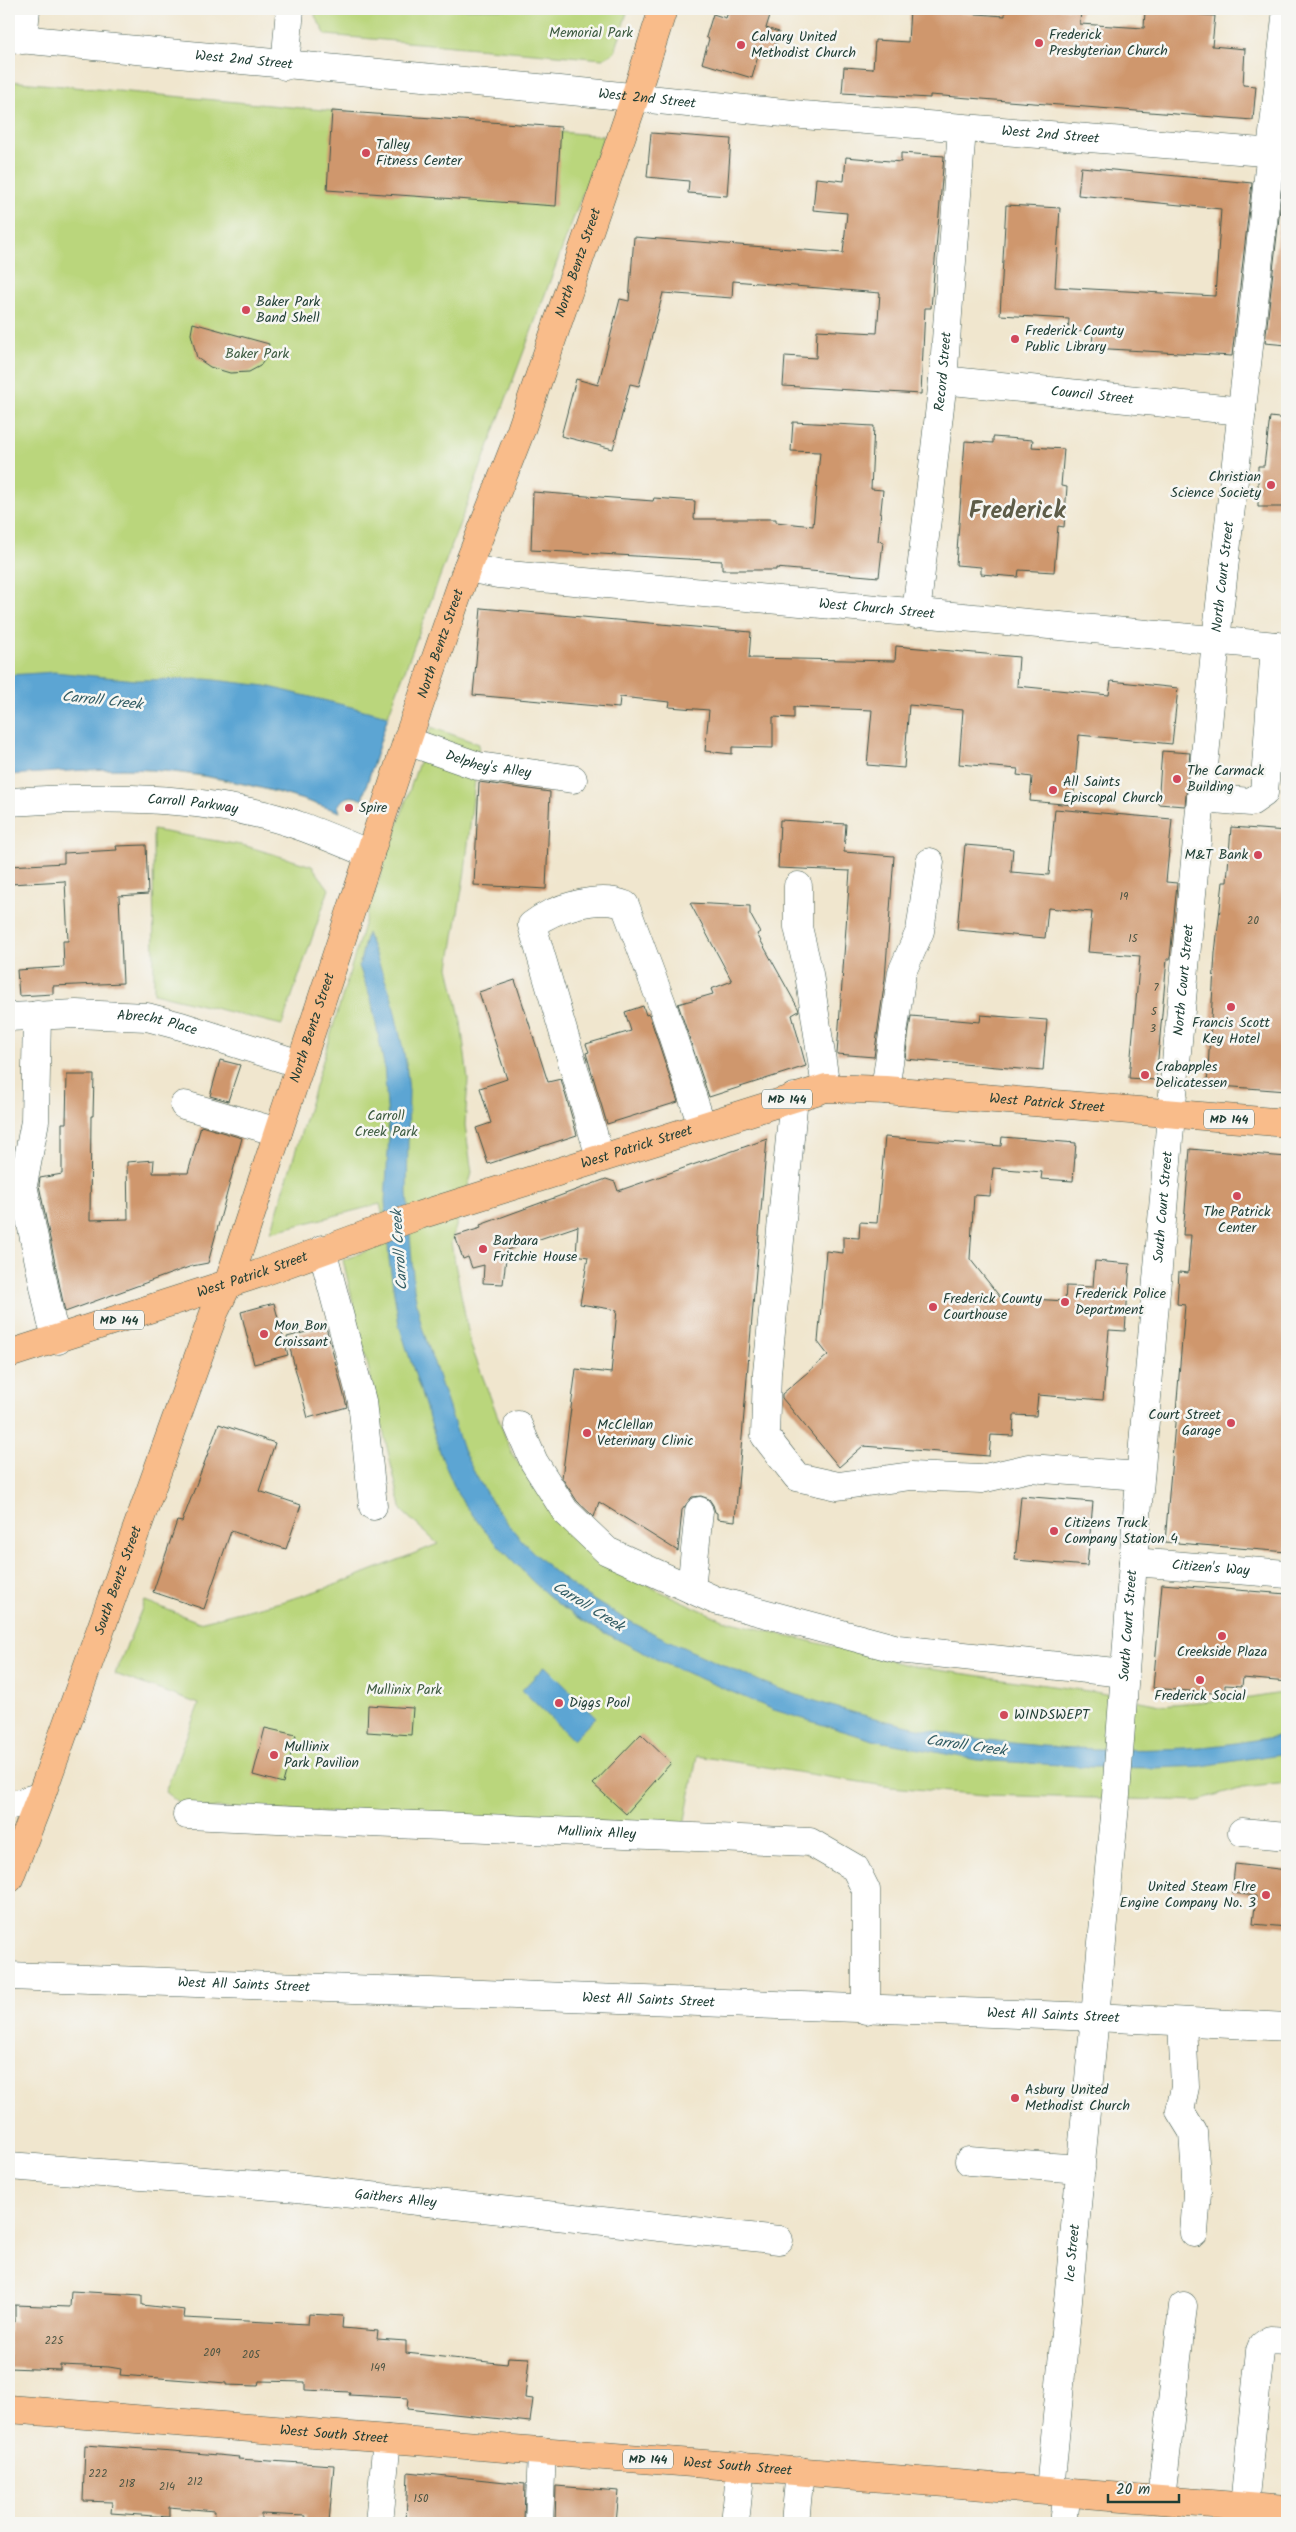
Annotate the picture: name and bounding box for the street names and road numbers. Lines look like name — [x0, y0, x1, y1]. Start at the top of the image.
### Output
street label: West 2nd Street — [194, 45, 294, 76]
street label: West 2nd Street — [597, 83, 698, 115]
street label: West 2nd Street — [1001, 120, 1101, 150]
street label: North Bentz Street — [549, 205, 607, 321]
street label: Record Street — [928, 330, 958, 413]
street label: Council Street — [1050, 380, 1135, 411]
street label: North Court Street — [1206, 520, 1240, 634]
street label: North Bentz Street — [412, 585, 470, 701]
street label: West Church Street — [818, 593, 936, 625]
street label: Delphey's Alley — [442, 744, 533, 784]
street label: Carroll Parkway — [147, 788, 240, 820]
street label: North Court Street — [1168, 923, 1200, 1037]
street label: North Bentz Street — [284, 969, 341, 1086]
street label: Abrecht Place — [117, 1005, 201, 1042]
street label: West Patrick Street — [988, 1088, 1106, 1119]
road number: MD 144 — [762, 1090, 812, 1108]
road number: MD 144 — [1204, 1110, 1254, 1128]
street label: West Patrick Street — [578, 1119, 696, 1175]
street label: South Court Street — [1147, 1150, 1179, 1264]
street label: West Patrick Street — [194, 1246, 312, 1304]
road number: MD 144 — [94, 1310, 144, 1330]
street label: South Bentz Street — [89, 1522, 148, 1638]
street label: Citizen's Way — [1171, 1554, 1251, 1582]
street label: South Court Street — [1113, 1568, 1143, 1682]
street label: Mullinix Alley — [557, 1820, 637, 1845]
street label: West All Saints Street — [177, 1971, 311, 1998]
street label: West All Saints Street — [582, 1987, 716, 2014]
street label: West All Saints Street — [987, 2002, 1121, 2029]
street label: Gaithers Alley — [354, 2183, 438, 2214]
street label: Ice Street — [1059, 2223, 1086, 2283]
street label: West South Street — [279, 2419, 390, 2450]
road number: MD 144 — [623, 2450, 673, 2468]
street label: West South Street — [683, 2451, 793, 2482]

